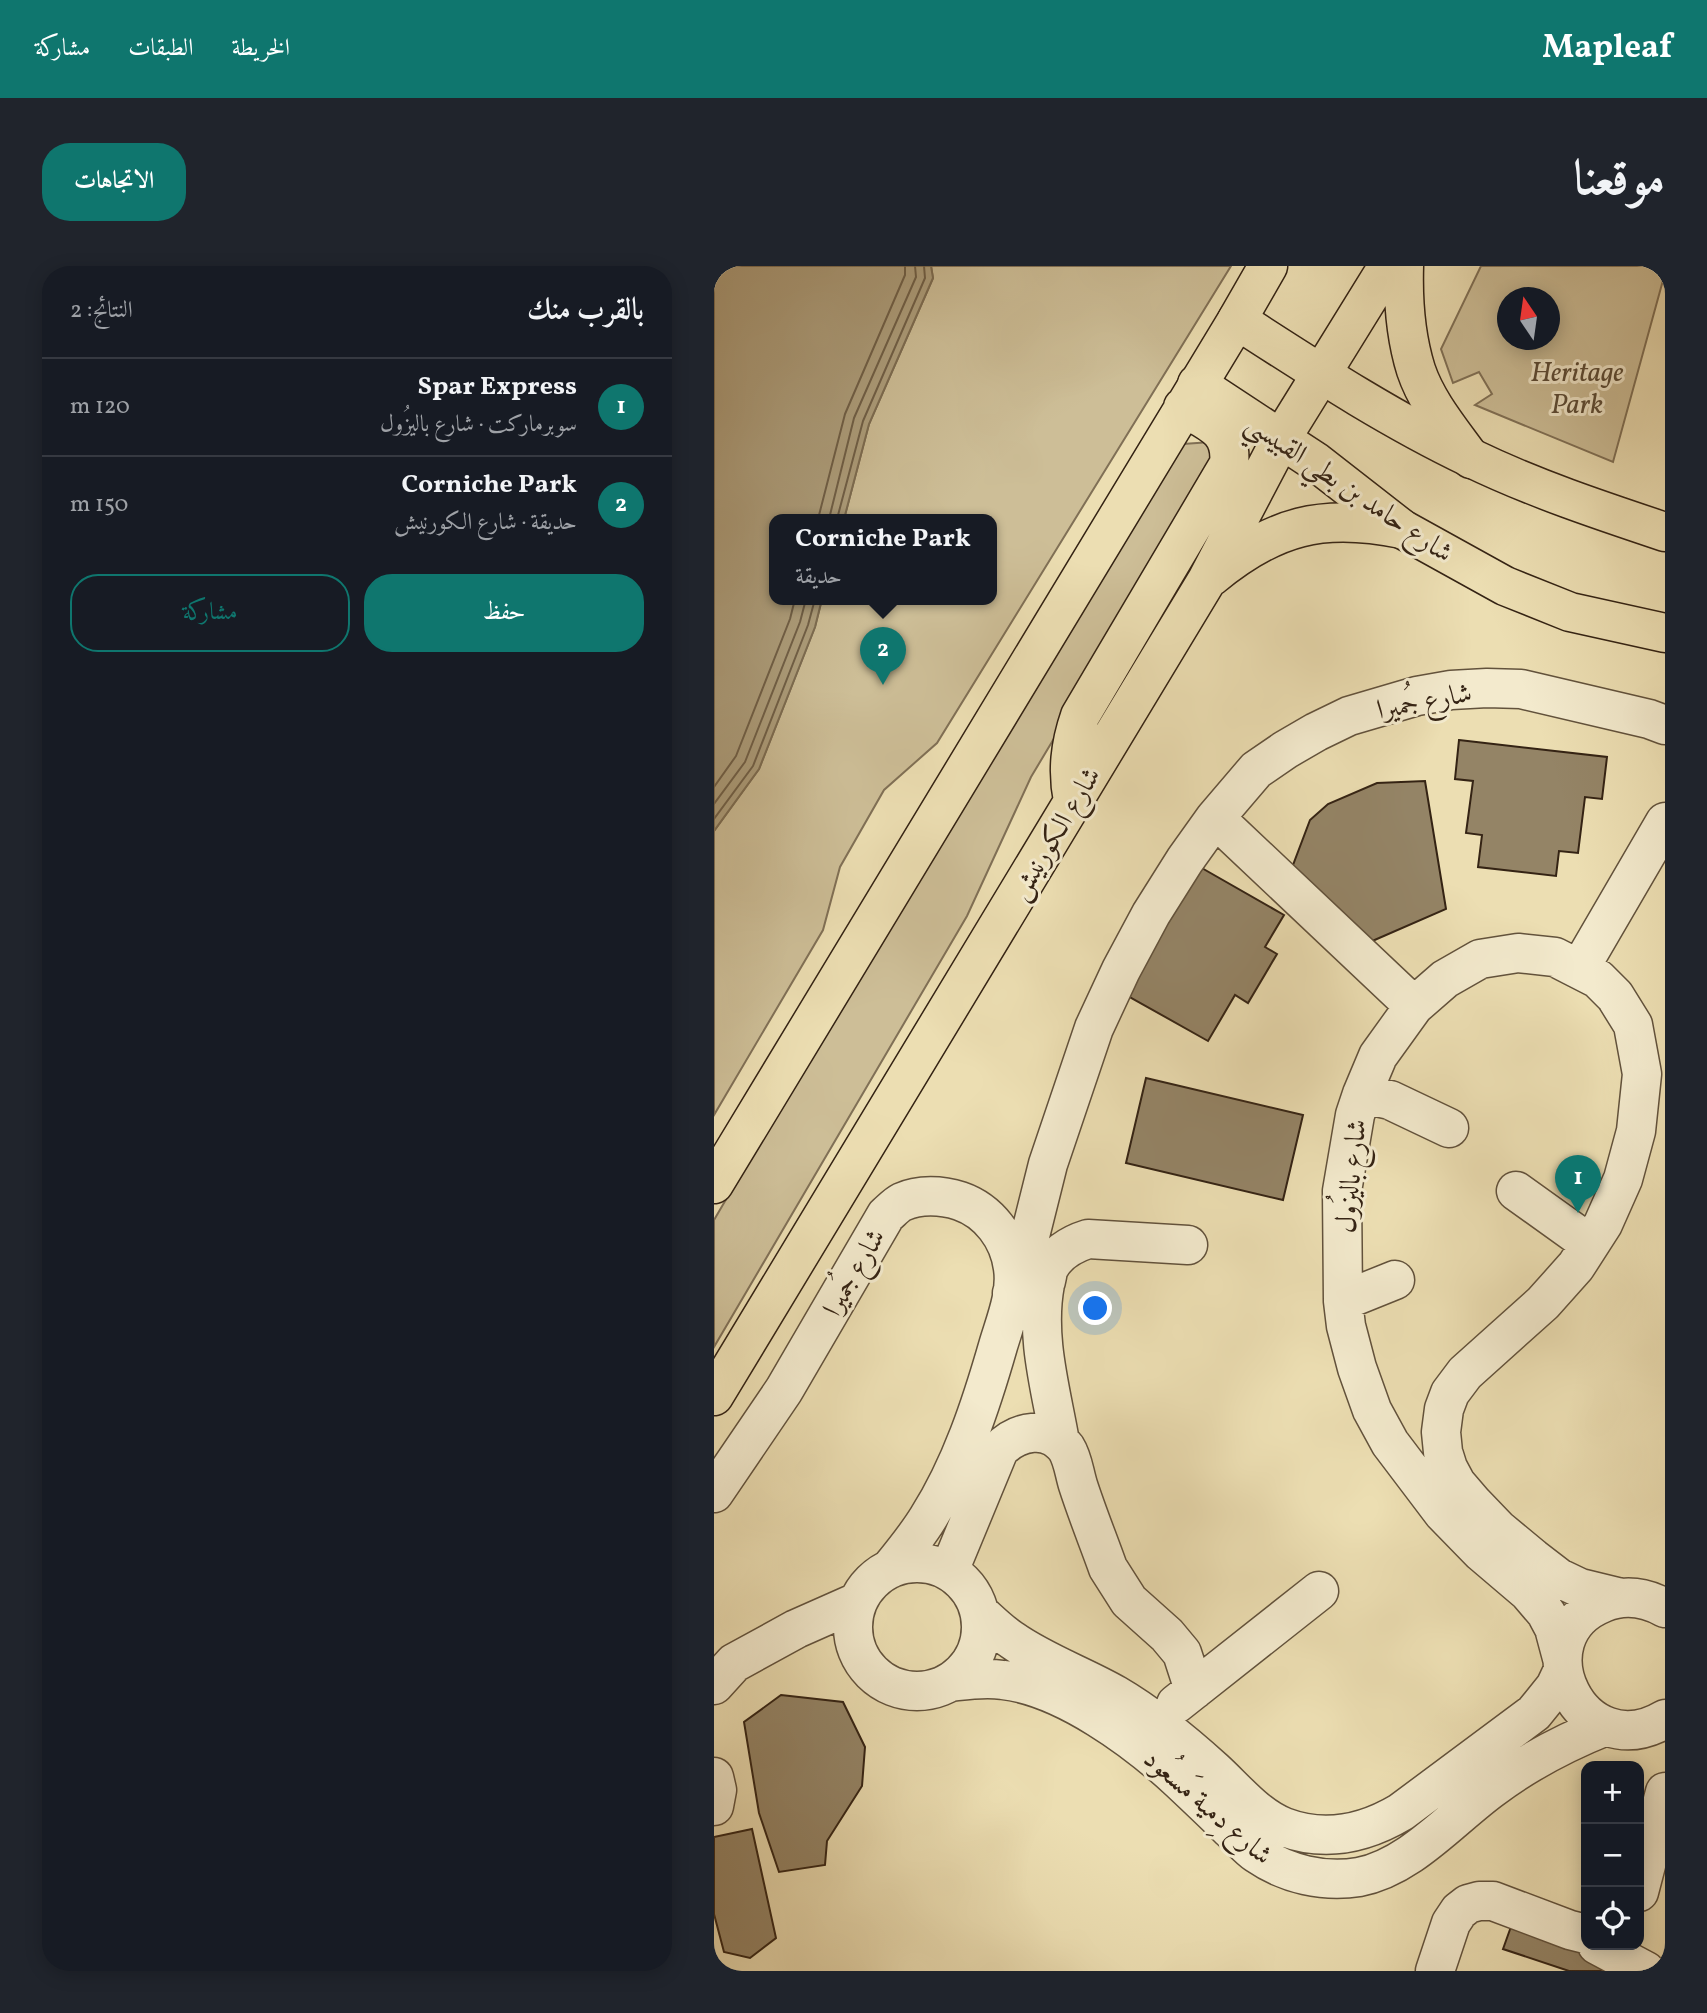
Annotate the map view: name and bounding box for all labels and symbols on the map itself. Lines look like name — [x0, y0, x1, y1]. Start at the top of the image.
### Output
north arrow — [1497, 287, 1560, 350]
park label: Heritage Park — [1530, 354, 1624, 425]
street label: شارع حامد بن بطي القبيسي — [1234, 405, 1460, 577]
pin: 2 — [860, 627, 906, 685]
street label: شارع جُميرا — [1372, 668, 1476, 733]
street label: شارع الكورنيش — [1001, 760, 1113, 909]
street label: شارع باليزُول — [1321, 1117, 1380, 1235]
pin: 1 — [1555, 1155, 1601, 1213]
street label: شارع جُميرا — [809, 1219, 898, 1326]
your location — [1078, 1291, 1112, 1325]
street label: شارع دِمية مَسعُود — [1133, 1736, 1284, 1877]

